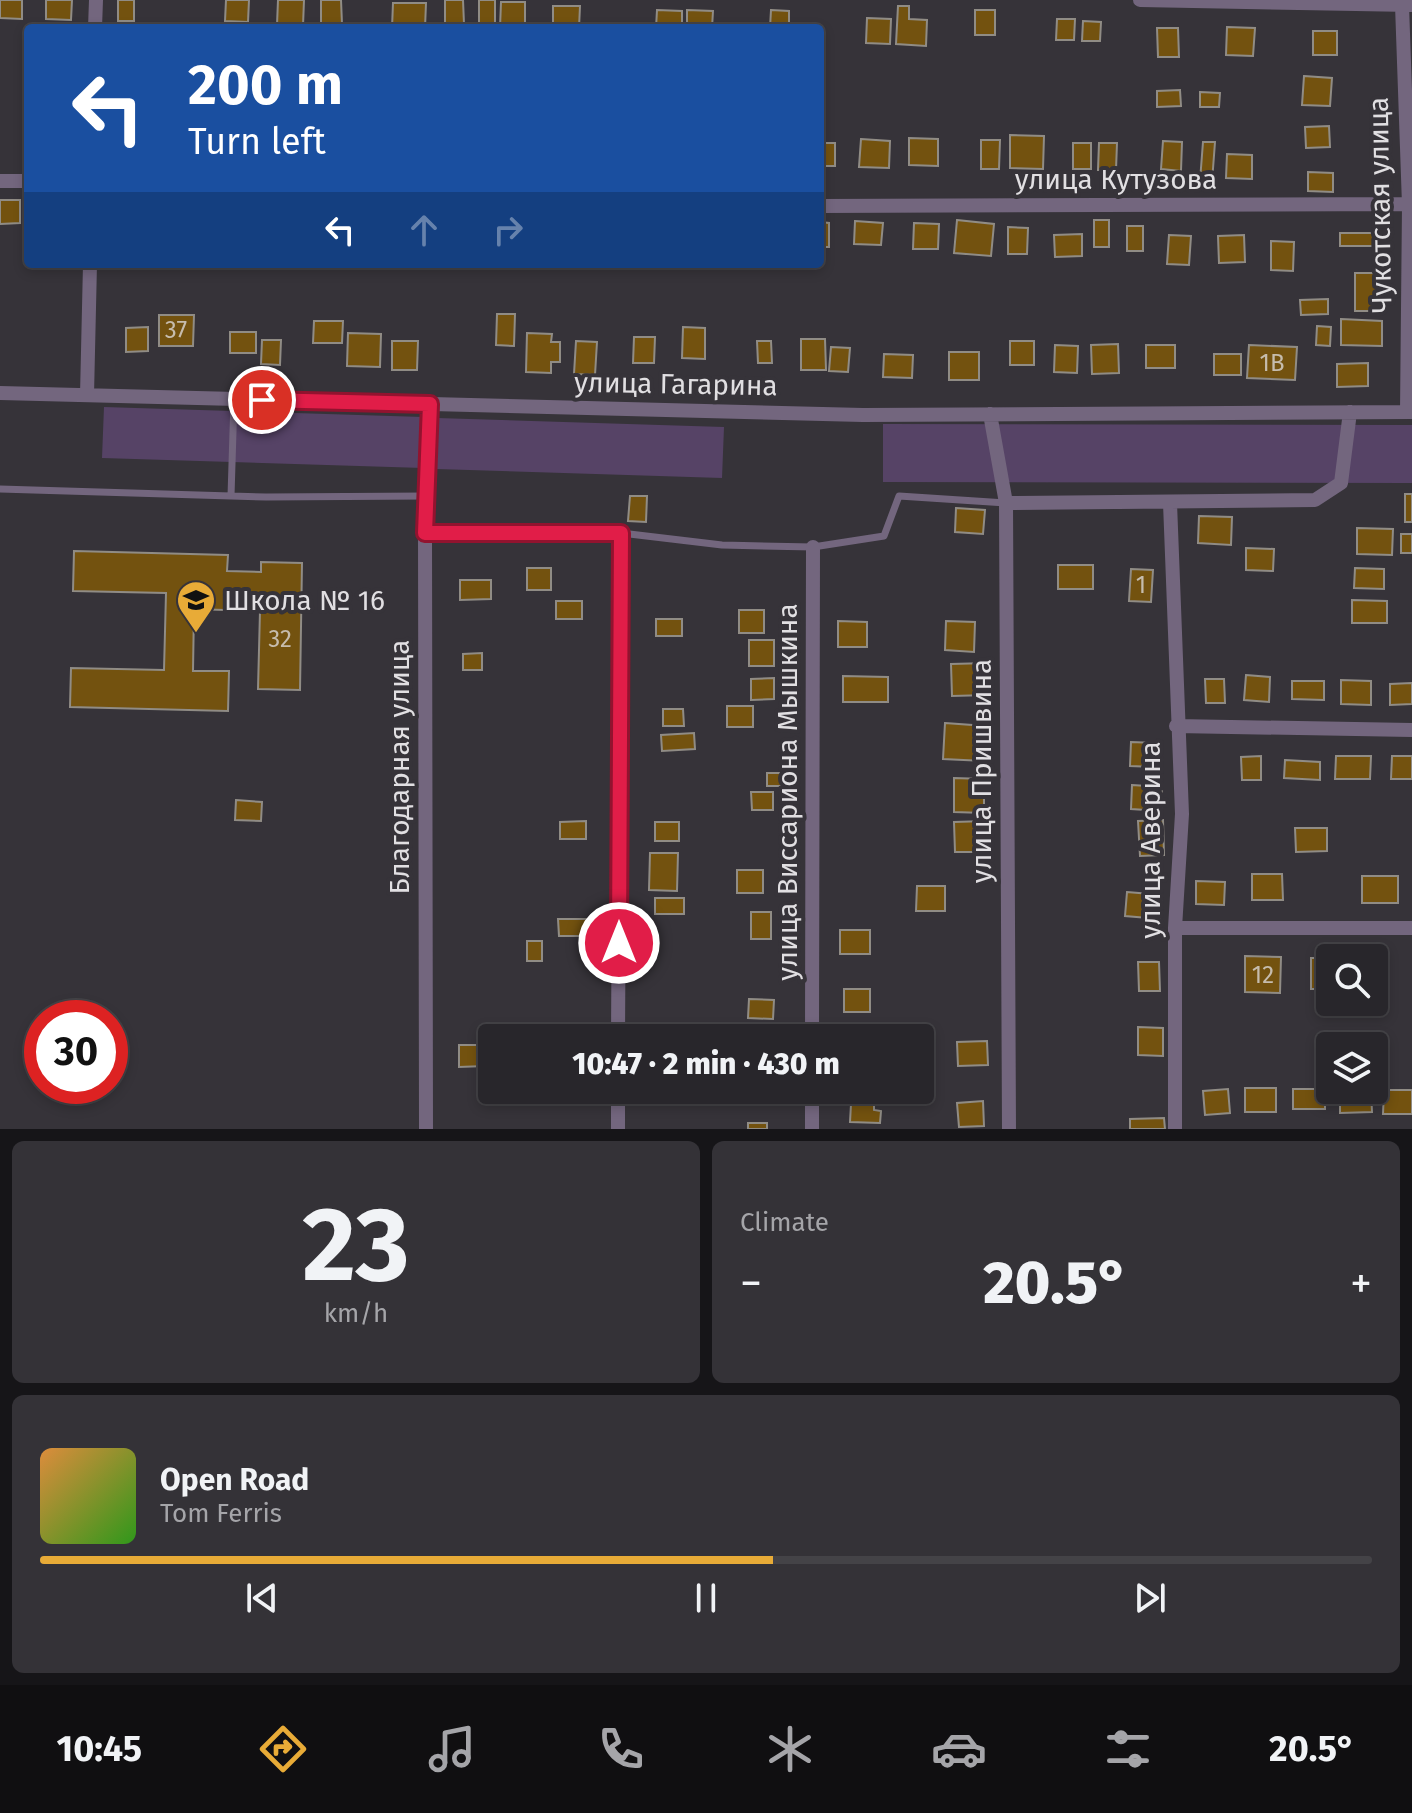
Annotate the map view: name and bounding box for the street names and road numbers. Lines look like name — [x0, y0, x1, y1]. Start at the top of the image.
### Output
street label: Чукотская улица — [1362, 97, 1398, 313]
street label: улица Кутузова — [1015, 163, 1217, 196]
street label: улица Гагарина — [574, 366, 778, 402]
street label: улица Виссариона Мышкина — [771, 603, 804, 981]
street label: Благодарная улица — [383, 640, 416, 894]
street label: улица Пришвина — [965, 659, 998, 883]
street label: улица Аверина — [1134, 741, 1167, 939]

